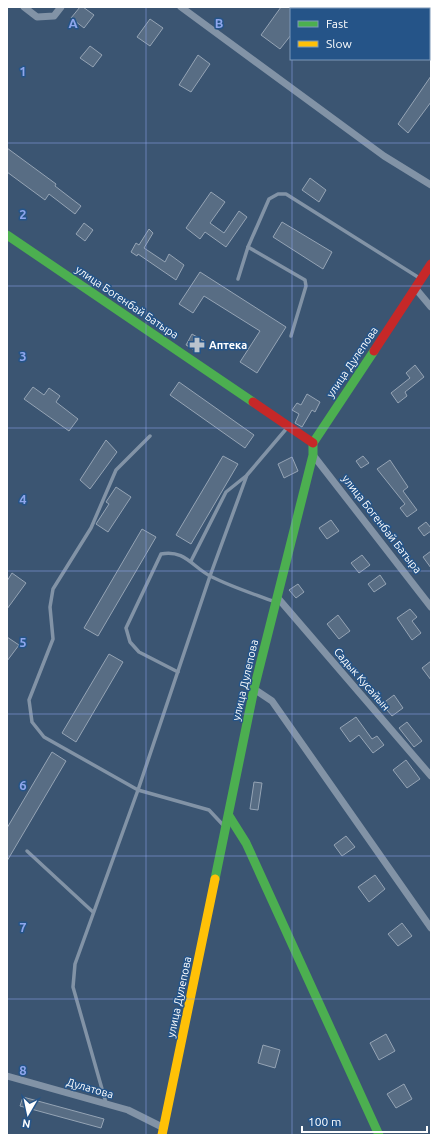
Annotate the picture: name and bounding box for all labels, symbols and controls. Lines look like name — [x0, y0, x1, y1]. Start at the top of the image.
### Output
legend — [290, 8, 430, 60]
text: A — [68, 16, 78, 30]
text: B — [215, 16, 224, 30]
text: Fast — [326, 17, 348, 30]
text: Slow — [326, 37, 352, 50]
text: 1 — [19, 64, 27, 78]
text: 2 — [19, 207, 27, 221]
street label: улица Богенбай Батыра — [73, 263, 181, 341]
street label: улица Дулепова — [324, 324, 380, 400]
pharmacy icon: Аптека — [188, 336, 206, 354]
place label: Аптека — [209, 339, 247, 351]
text: 3 — [19, 349, 27, 363]
street label: улица Богенбай Батыра — [340, 472, 424, 576]
text: 4 — [19, 492, 27, 506]
text: 5 — [19, 635, 27, 649]
street label: улица Дулепова — [230, 638, 260, 722]
street label: Садык Кусайын — [332, 645, 392, 713]
text: 6 — [19, 778, 27, 792]
text: 7 — [19, 920, 27, 934]
street label: улица Дулепова — [165, 955, 193, 1039]
text: 8 — [19, 1063, 27, 1077]
street label: Дулатова — [65, 1076, 115, 1100]
north arrow — [8, 1094, 48, 1134]
scale bar — [302, 1108, 427, 1134]
text: 100 m — [308, 1115, 341, 1128]
text: N — [21, 1117, 31, 1130]

